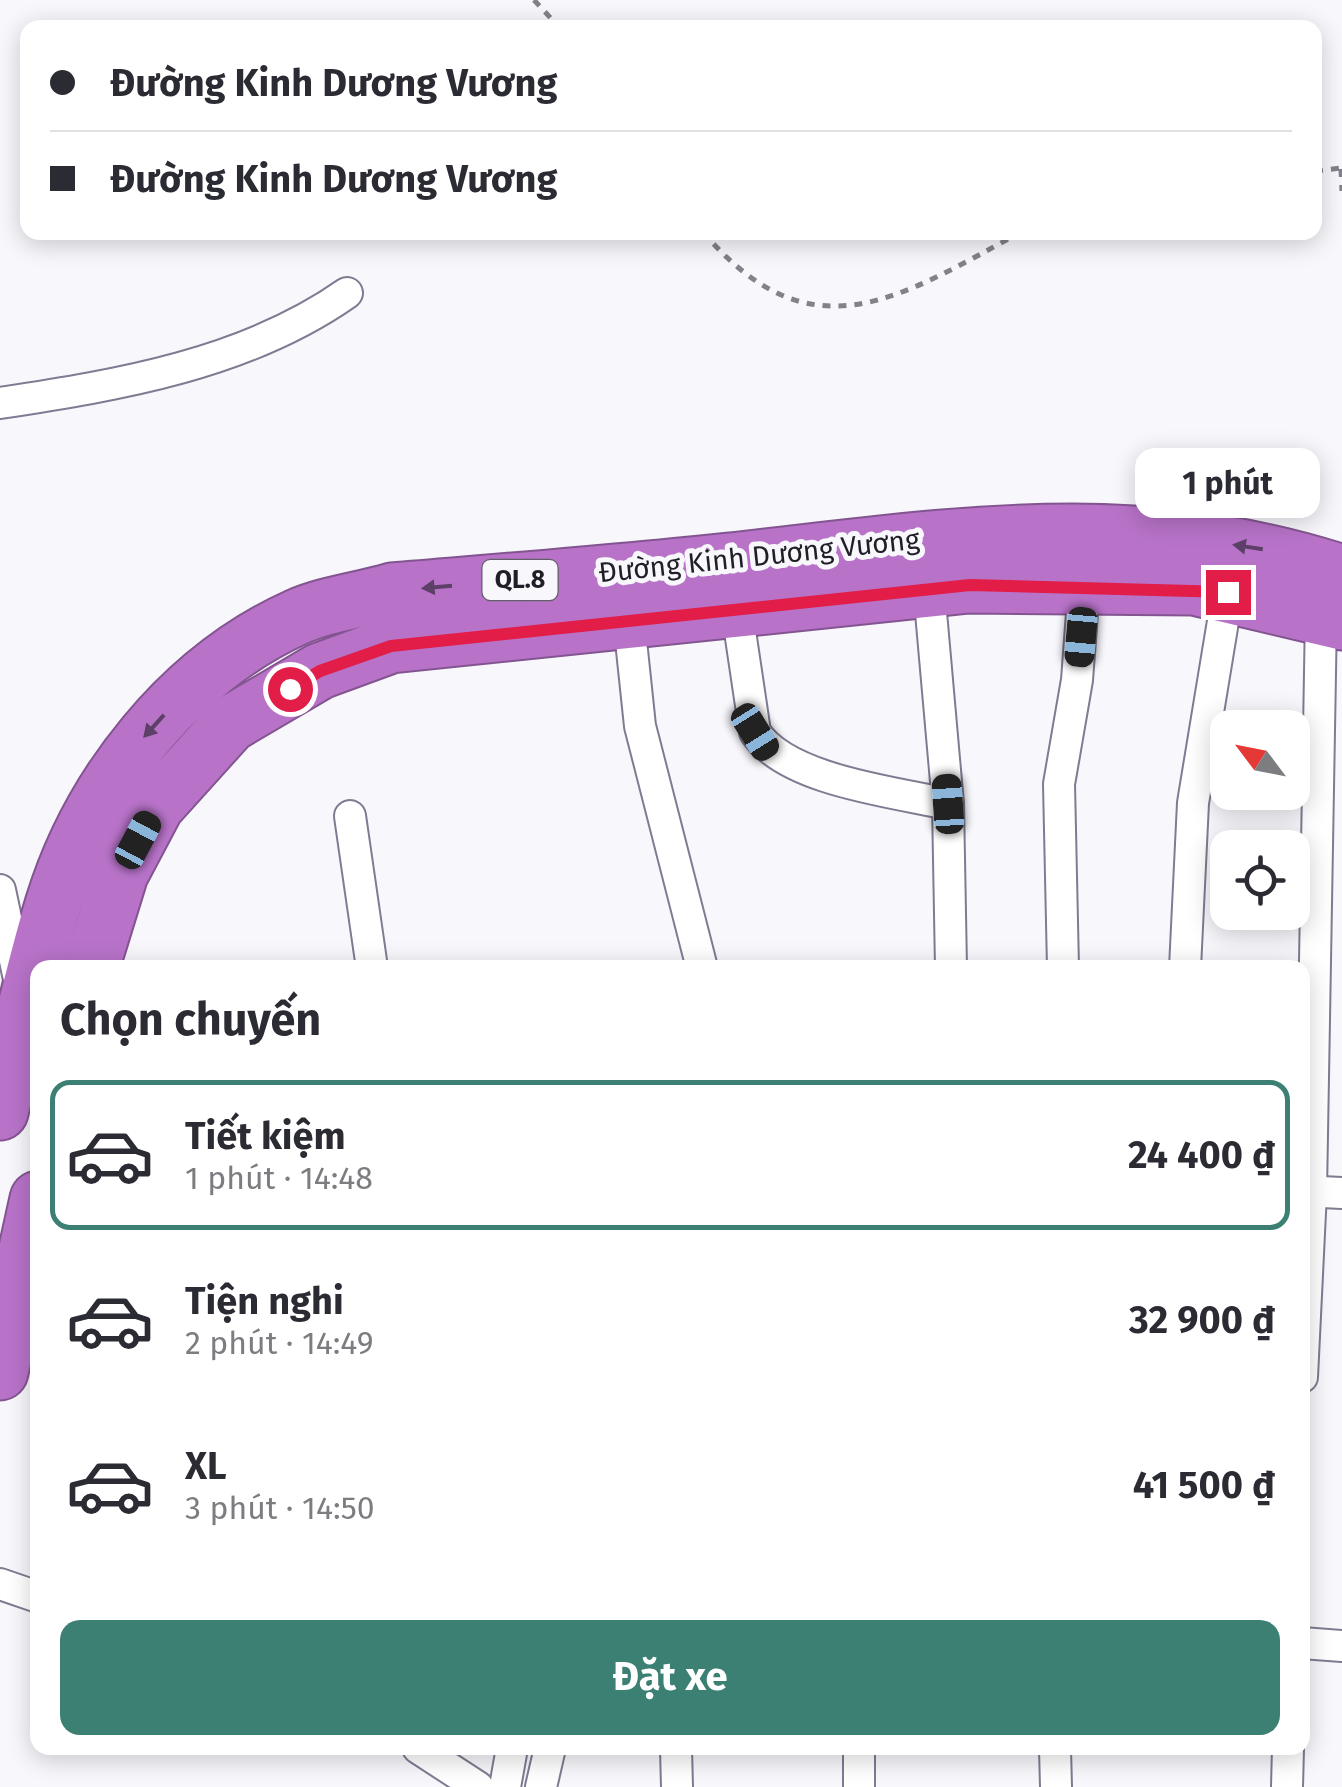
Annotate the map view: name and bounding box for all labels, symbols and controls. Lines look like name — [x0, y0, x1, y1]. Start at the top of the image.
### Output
text: Đường Kinh Dương Vương — [110, 60, 557, 106]
text: Đường Kinh Dương Vương — [110, 156, 557, 202]
callout: 1 phút — [1136, 447, 1320, 517]
text: 1 phút — [1182, 464, 1273, 502]
street label: Đường Kinh Dương Vương — [597, 523, 922, 589]
one-way arrow — [1232, 539, 1263, 554]
road number: QL.8 — [482, 560, 558, 600]
route end — [1206, 570, 1251, 615]
one-way arrow — [421, 580, 453, 596]
car — [1063, 606, 1099, 668]
route start — [268, 667, 313, 712]
car — [726, 699, 784, 765]
north arrow — [1210, 710, 1310, 810]
map controls — [1210, 710, 1310, 930]
one-way arrow — [143, 713, 165, 738]
car — [931, 773, 965, 835]
car — [111, 806, 165, 874]
button: locate — [1210, 830, 1310, 930]
text: Chọn chuyến — [60, 993, 321, 1047]
icon: car — [65, 1110, 155, 1200]
text: Tiết kiệm — [185, 1113, 346, 1159]
text: 24 400 ₫ — [1128, 1132, 1275, 1178]
text: 1 phút · 14:48 — [185, 1159, 373, 1197]
icon: car — [65, 1275, 155, 1365]
text: Tiện nghi — [185, 1278, 344, 1324]
text: 32 900 ₫ — [1129, 1297, 1275, 1343]
text: 2 phút · 14:49 — [185, 1324, 373, 1362]
icon: car — [65, 1440, 155, 1530]
text: XL — [185, 1443, 227, 1489]
text: 41 500 ₫ — [1133, 1462, 1275, 1508]
text: 3 phút · 14:50 — [185, 1489, 375, 1527]
button: Đặt xe — [60, 1620, 1280, 1735]

